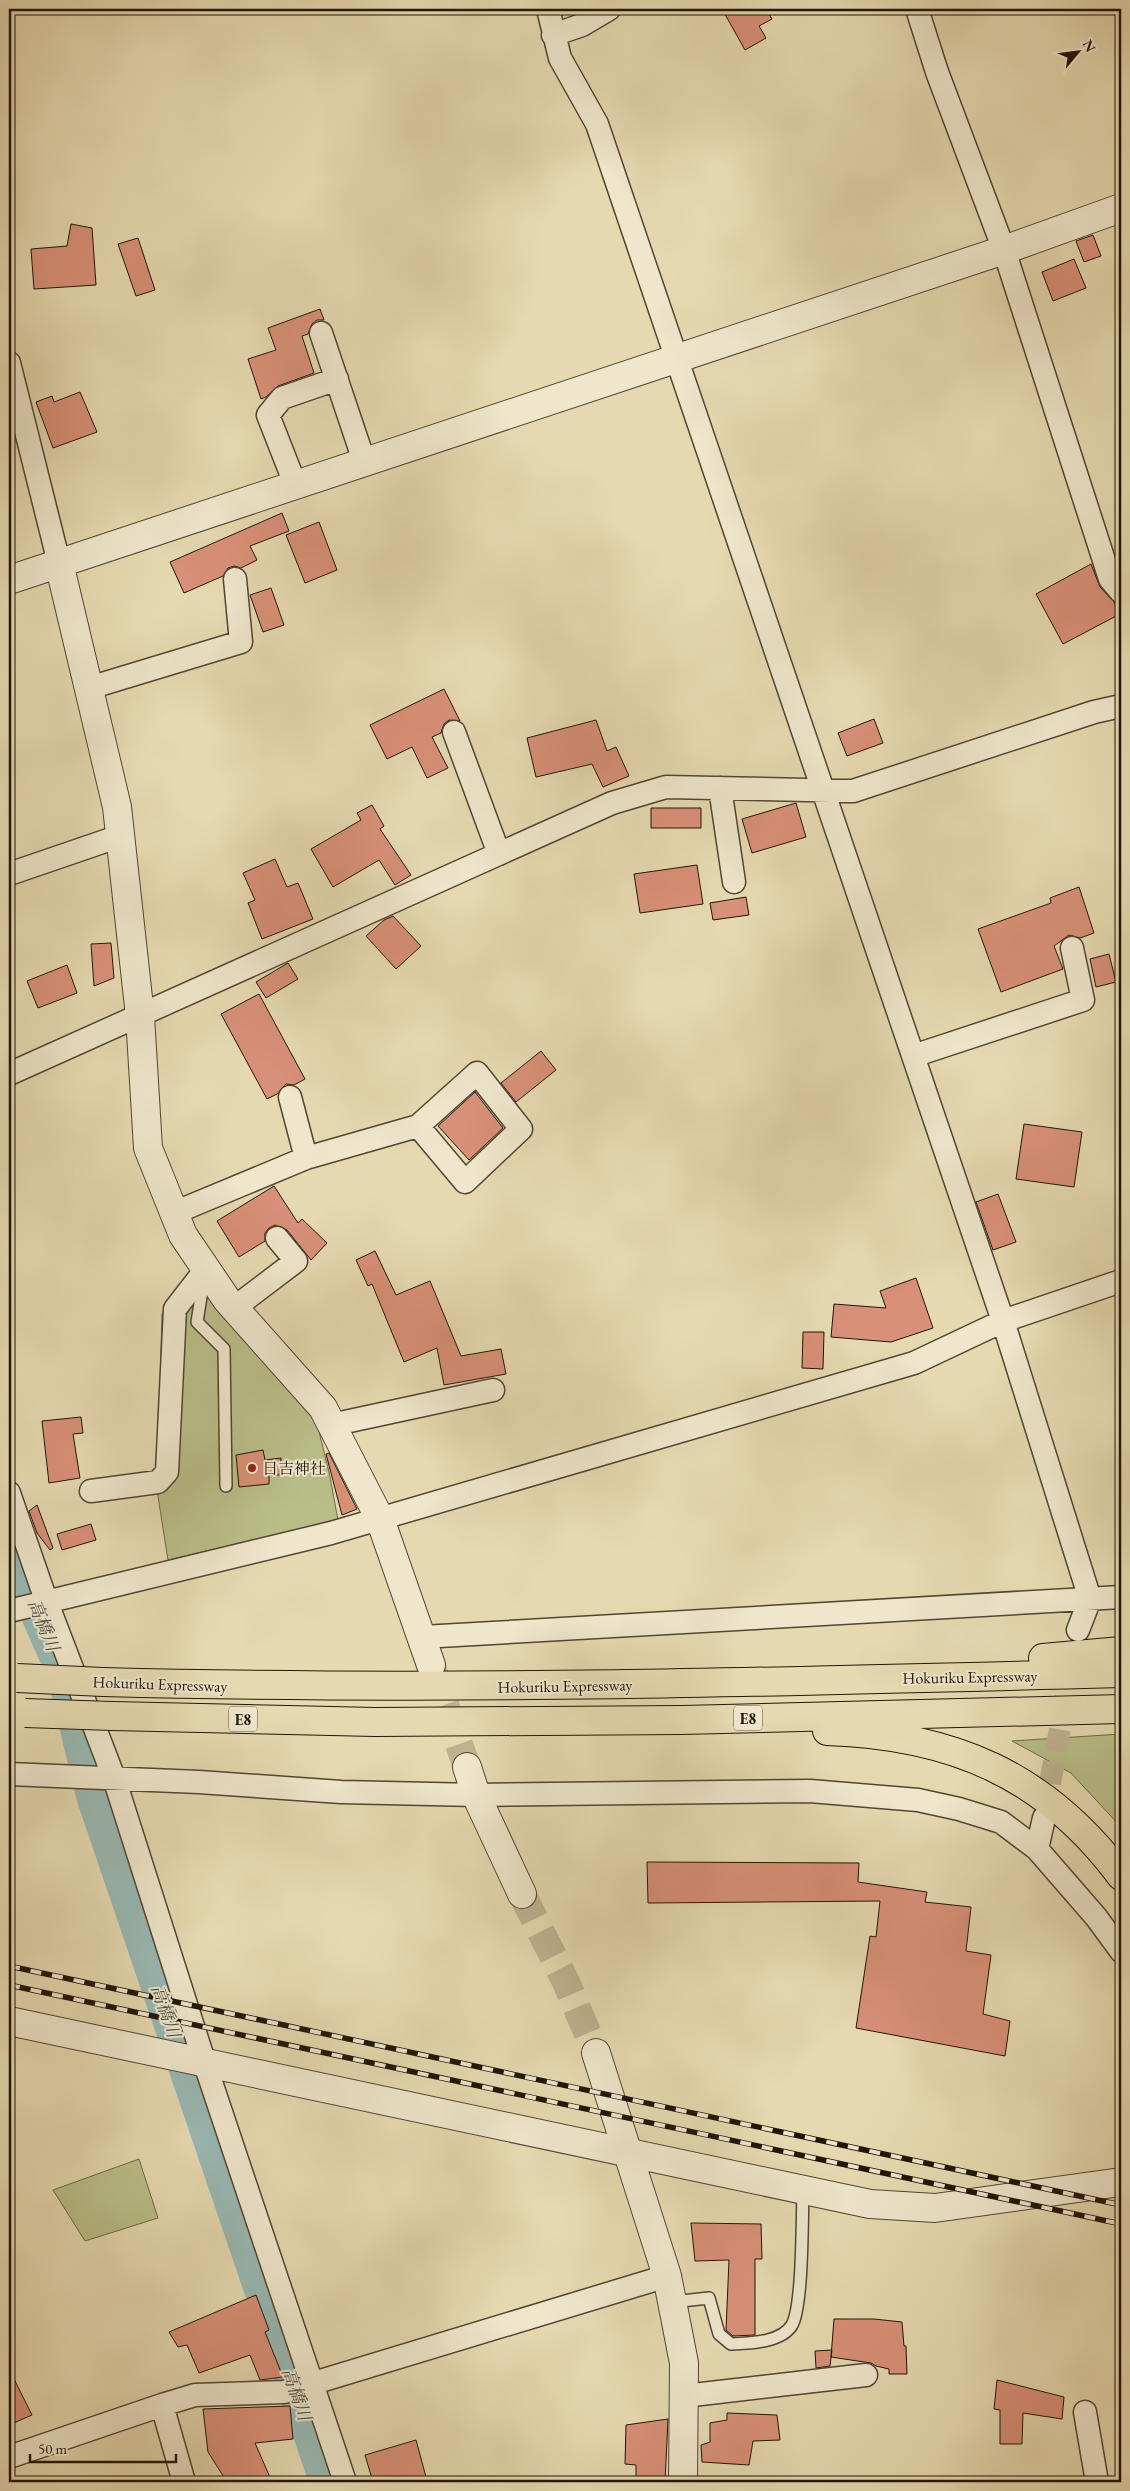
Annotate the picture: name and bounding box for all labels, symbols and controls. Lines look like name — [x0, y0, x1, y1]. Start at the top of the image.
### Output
north arrow — [1052, 28, 1102, 78]
text: N — [1079, 36, 1100, 56]
place label: 日吉神社 — [262, 1458, 326, 1479]
marker: 日吉神社 — [246, 1462, 258, 1474]
water label: 高橋川 — [23, 1596, 66, 1656]
street label: Hokuriku Expressway — [902, 1665, 1039, 1689]
street label: Hokuriku Expressway — [92, 1671, 229, 1697]
street label: Hokuriku Expressway — [497, 1674, 634, 1698]
road number: E8 — [229, 1706, 257, 1732]
road number: E8 — [734, 1706, 762, 1730]
water label: 高橋川 — [146, 1982, 186, 2042]
water label: 高橋川 — [277, 2365, 317, 2425]
scale bar — [30, 2431, 176, 2463]
text: 50 m — [38, 2439, 67, 2458]

